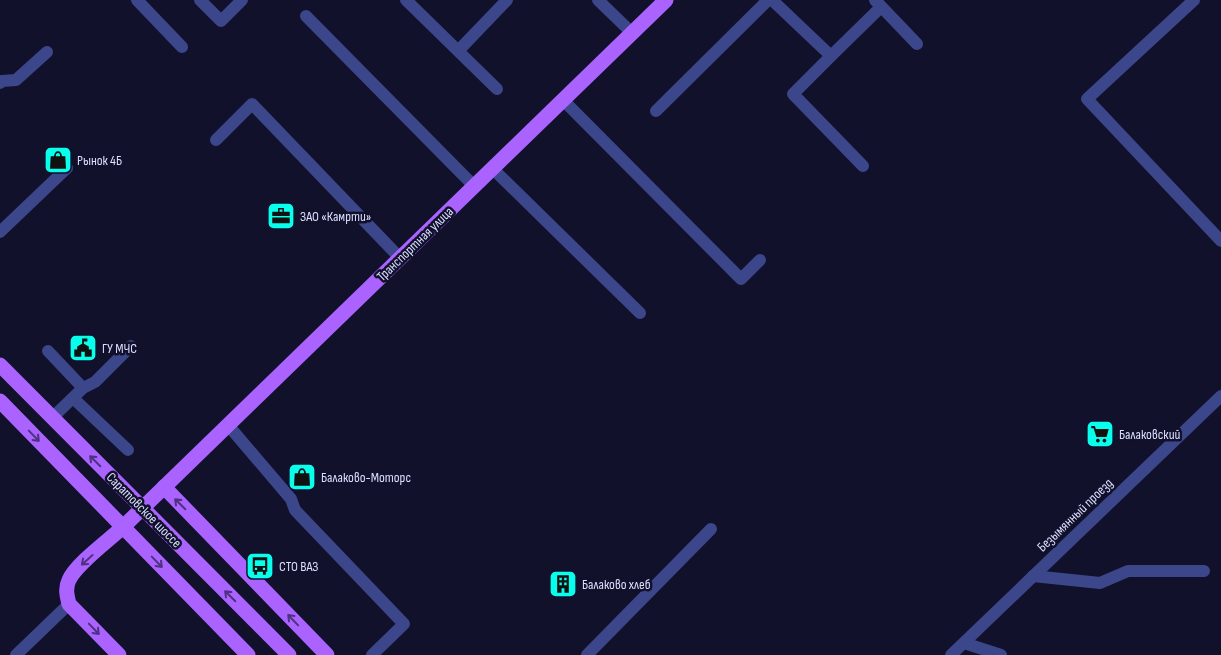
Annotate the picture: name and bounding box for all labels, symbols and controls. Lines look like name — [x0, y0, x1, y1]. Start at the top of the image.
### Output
shop icon: Рынок 4Б — [43, 145, 73, 175]
place label: Рынок 4Б — [77, 152, 122, 169]
office icon: ЗАО «Камрти» — [266, 201, 296, 231]
street label: Транспортная улица — [373, 203, 457, 285]
place label: ЗАО «Камрти» — [300, 208, 371, 225]
public building icon: ГУ МЧС — [68, 333, 98, 363]
place label: ГУ МЧС — [102, 340, 137, 357]
supermarket icon: Балаковский — [1085, 419, 1115, 449]
place label: Балаковский — [1119, 426, 1180, 443]
one-way arrow — [28, 430, 40, 442]
one-way arrow — [89, 455, 102, 467]
shop icon: Балаково-Моторс — [287, 462, 317, 492]
street label: Саратовское шоссе — [103, 469, 185, 551]
place label: Балаково-Моторс — [321, 469, 411, 486]
street label: Безымянный проезд — [1033, 475, 1117, 555]
one-way arrow — [174, 497, 186, 510]
bus stop icon: СТО ВАЗ — [245, 551, 275, 581]
one-way arrow — [80, 554, 93, 566]
one-way arrow — [151, 556, 163, 568]
place label: СТО ВАЗ — [279, 558, 319, 575]
building icon: Балаково хлеб — [548, 569, 578, 599]
place label: Балаково хлеб — [582, 576, 651, 593]
one-way arrow — [224, 590, 236, 602]
one-way arrow — [287, 614, 300, 626]
one-way arrow — [88, 623, 100, 636]

